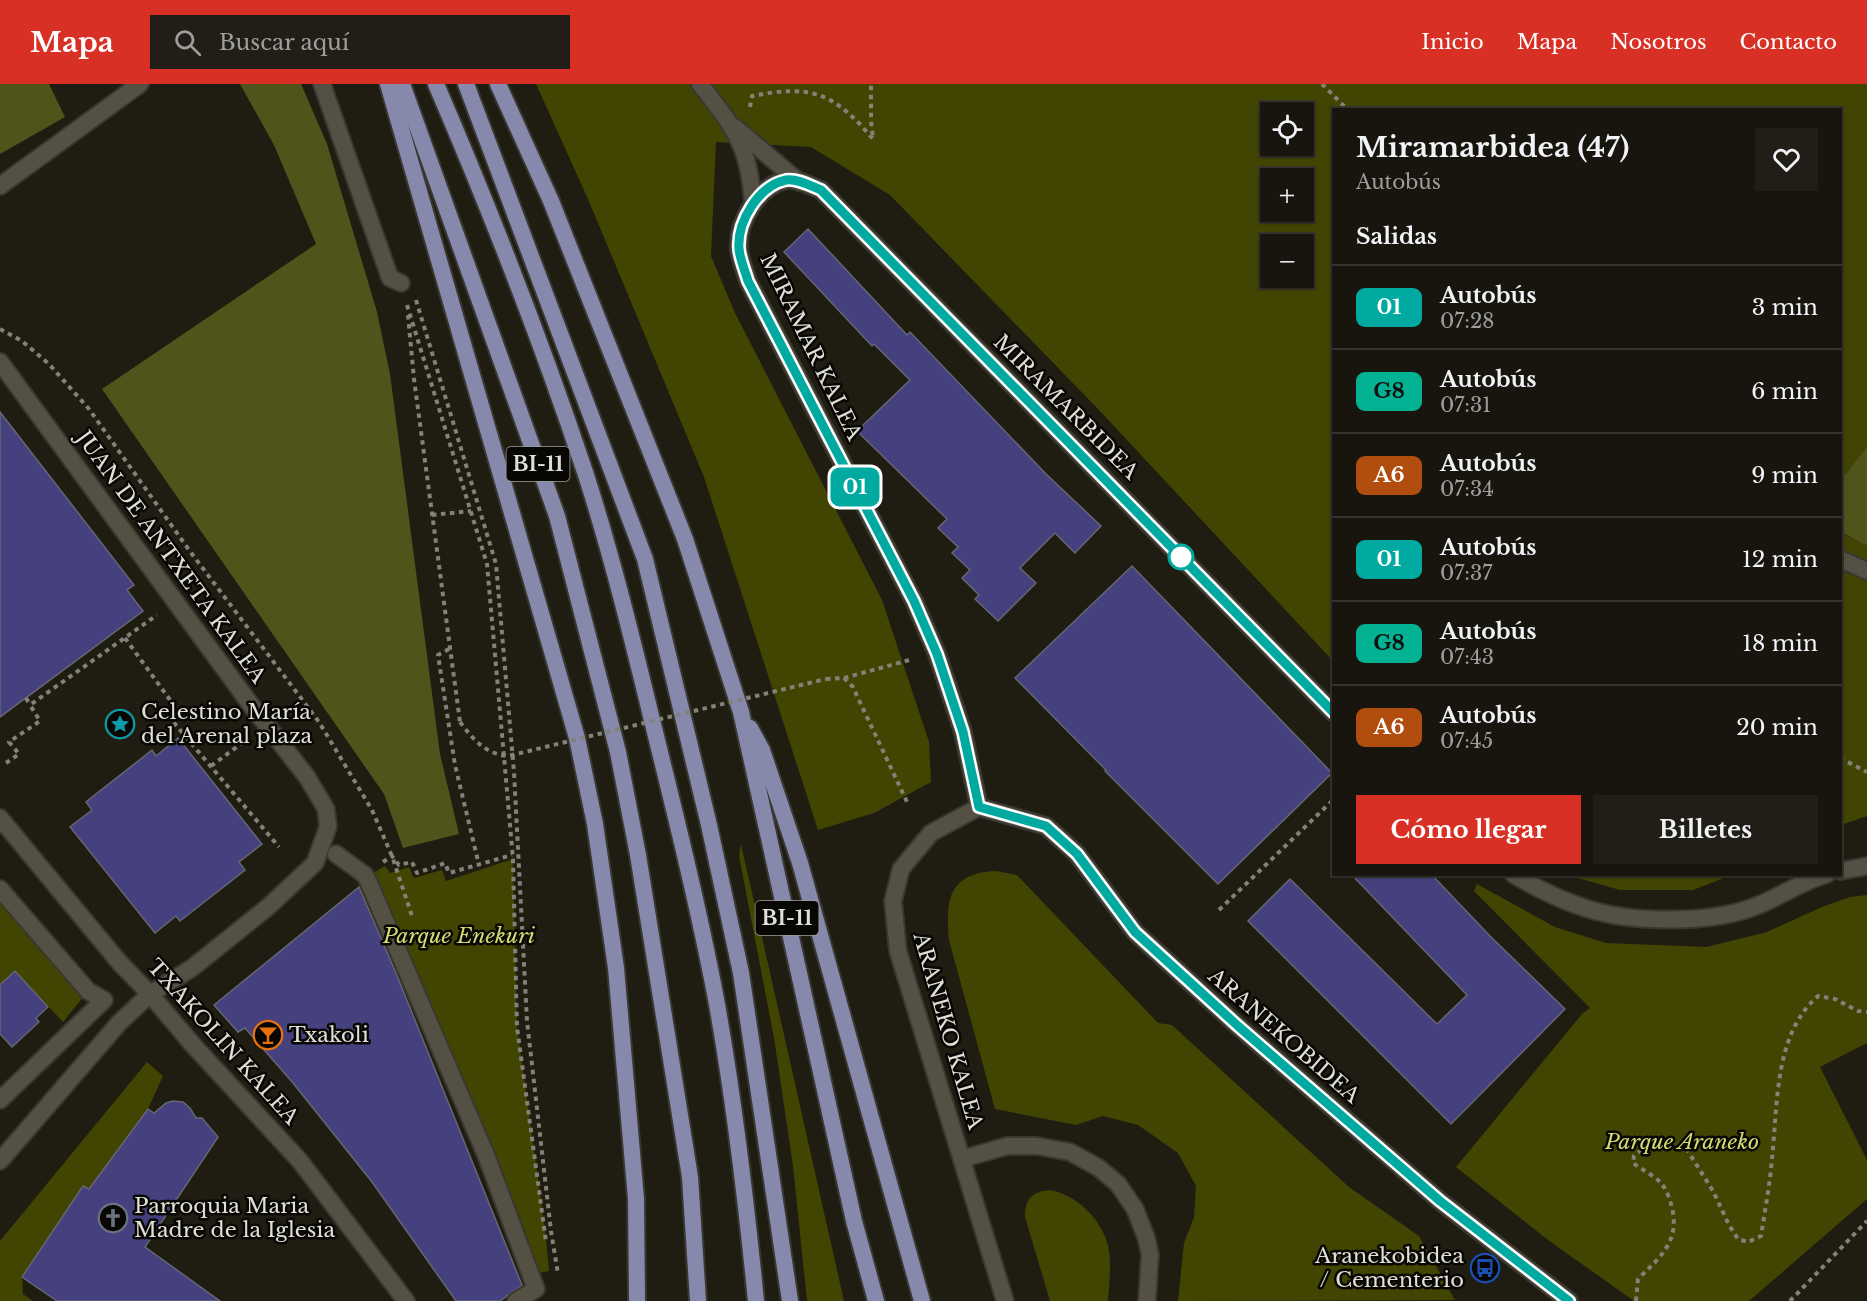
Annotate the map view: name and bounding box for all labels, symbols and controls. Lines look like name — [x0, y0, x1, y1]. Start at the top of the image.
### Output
search box — [150, 15, 570, 69]
text: Mapa — [30, 25, 114, 60]
icon: search — [171, 26, 204, 59]
text: Buscar aquí — [219, 29, 349, 56]
text: Inicio — [1421, 29, 1484, 55]
text: Mapa — [1517, 29, 1577, 55]
text: Nosotros — [1610, 29, 1706, 55]
text: Contacto — [1739, 29, 1837, 55]
map controls — [1260, 102, 1314, 288]
button: locate — [1260, 102, 1314, 156]
button: heart — [1755, 128, 1818, 191]
text: Miramarbidea (47) — [1356, 130, 1629, 165]
button: + — [1260, 168, 1314, 222]
text: Autobús — [1356, 170, 1441, 194]
text: Salidas — [1356, 223, 1437, 250]
button: − — [1260, 234, 1314, 288]
street label: MIRAMAR KALEA — [754, 249, 868, 445]
text: Autobús — [1440, 282, 1536, 309]
text: 01 — [1376, 294, 1402, 320]
text: 3 min — [1752, 294, 1818, 321]
text: 07:28 — [1440, 309, 1494, 333]
street label: MIRAMARBIDEA — [988, 329, 1144, 485]
text: Autobús — [1440, 366, 1536, 393]
text: G8 — [1373, 378, 1405, 404]
text: 6 min — [1751, 378, 1818, 405]
text: 07:31 — [1440, 393, 1491, 417]
street label: JUAN DE ANTXETA KALEA — [69, 423, 272, 689]
road number: BI-11 — [506, 447, 570, 481]
text: Autobús — [1440, 450, 1536, 477]
text: A6 — [1373, 462, 1405, 488]
text: 9 min — [1751, 462, 1818, 489]
line badge: 01 — [828, 468, 882, 506]
text: 01 — [842, 474, 868, 500]
text: 07:34 — [1440, 477, 1494, 501]
text: Autobús — [1440, 534, 1536, 561]
unlabelled marker — [1168, 544, 1194, 570]
text: 01 — [1376, 546, 1402, 572]
text: 12 min — [1742, 546, 1818, 573]
text: 07:37 — [1440, 561, 1492, 585]
text: Autobús — [1440, 618, 1536, 645]
text: G8 — [1373, 630, 1405, 656]
text: 18 min — [1742, 630, 1818, 657]
text: 07:43 — [1440, 645, 1494, 669]
place label: Celestino María del Arenal plaza — [141, 699, 313, 749]
text: Autobús — [1440, 702, 1536, 729]
place icon: Celestino María del Arenal plaza — [104, 708, 136, 740]
text: A6 — [1373, 714, 1405, 740]
text: 20 min — [1736, 714, 1818, 741]
text: 07:45 — [1440, 729, 1493, 753]
button: Cómo llegar — [1356, 795, 1581, 864]
button: Billetes — [1593, 795, 1818, 864]
road number: BI-11 — [756, 901, 818, 935]
park label: Parque Enekuri — [382, 923, 536, 949]
street label: ARANEKO KALEA — [907, 928, 989, 1133]
street label: TXAKOLIN KALEA — [142, 954, 305, 1131]
street label: ARANEKOBIDEA — [1202, 962, 1366, 1110]
bar icon: Txakoli — [252, 1019, 284, 1051]
place label: Txakoli — [289, 1022, 369, 1048]
park label: Parque Araneko — [1604, 1129, 1759, 1155]
place label: Parroquia Maria Madre de la Iglesia — [134, 1193, 335, 1243]
church icon: Parroquia Maria Madre de la Iglesia — [97, 1202, 129, 1234]
place label: Aranekobidea / Cementerio — [1314, 1243, 1464, 1293]
bus stop icon: Aranekobidea / Cementerio — [1469, 1252, 1501, 1284]

